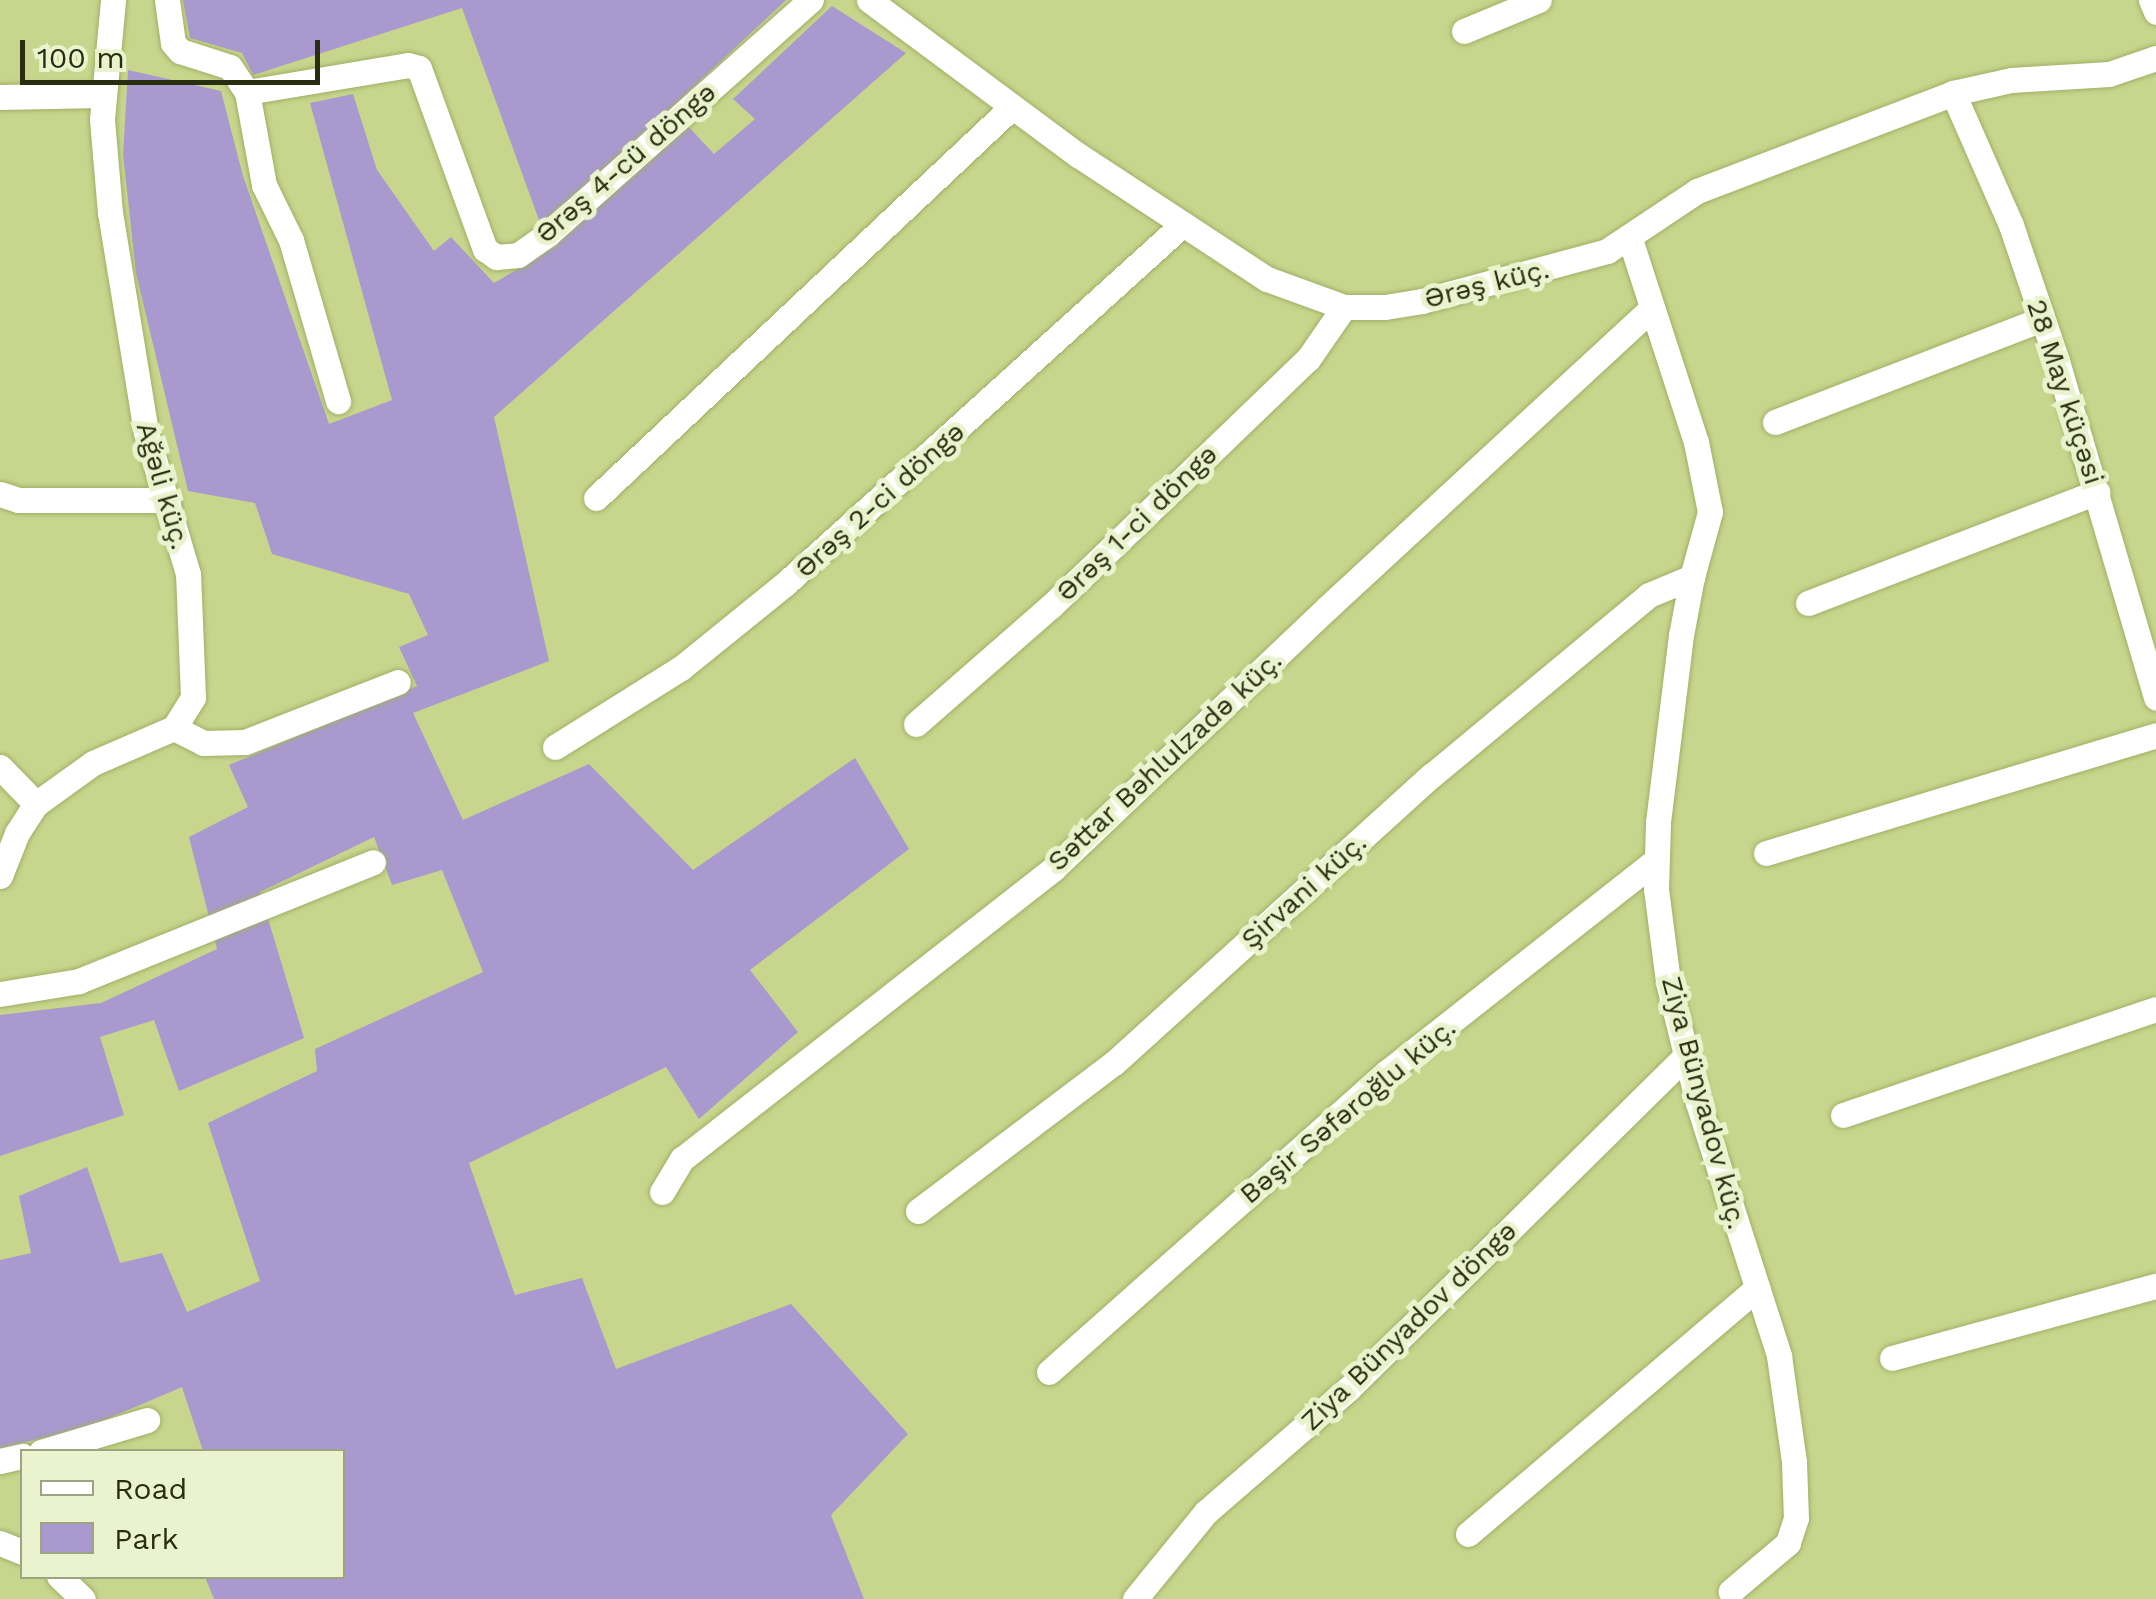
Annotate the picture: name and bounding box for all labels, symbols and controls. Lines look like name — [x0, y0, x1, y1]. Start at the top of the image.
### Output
scale bar — [25, 20, 325, 82]
text: 100 m — [37, 40, 125, 75]
street label: Ərəş 4-cü döngə — [529, 76, 723, 250]
street label: Ərəş küç. — [1421, 252, 1553, 316]
street label: 28 May küçəsi — [2019, 295, 2111, 489]
street label: Ərəş 2-ci döngə — [788, 415, 972, 585]
street label: Ağəli küç. — [129, 418, 197, 554]
street label: Ərəş 1-ci döngə — [1049, 437, 1225, 609]
street label: Səttar Bəhlulzadə küç. — [1041, 643, 1289, 879]
street label: Şirvani küç. — [1234, 826, 1374, 956]
street label: Ziya Bünyadov küç. — [1654, 972, 1754, 1234]
street label: Bəşir Səfəroğlu küç. — [1233, 1011, 1463, 1211]
street label: Ziya Bünyadov döngə — [1294, 1214, 1524, 1438]
legend — [20, 1449, 345, 1579]
text: Road — [114, 1471, 187, 1506]
text: Park — [114, 1521, 179, 1556]

